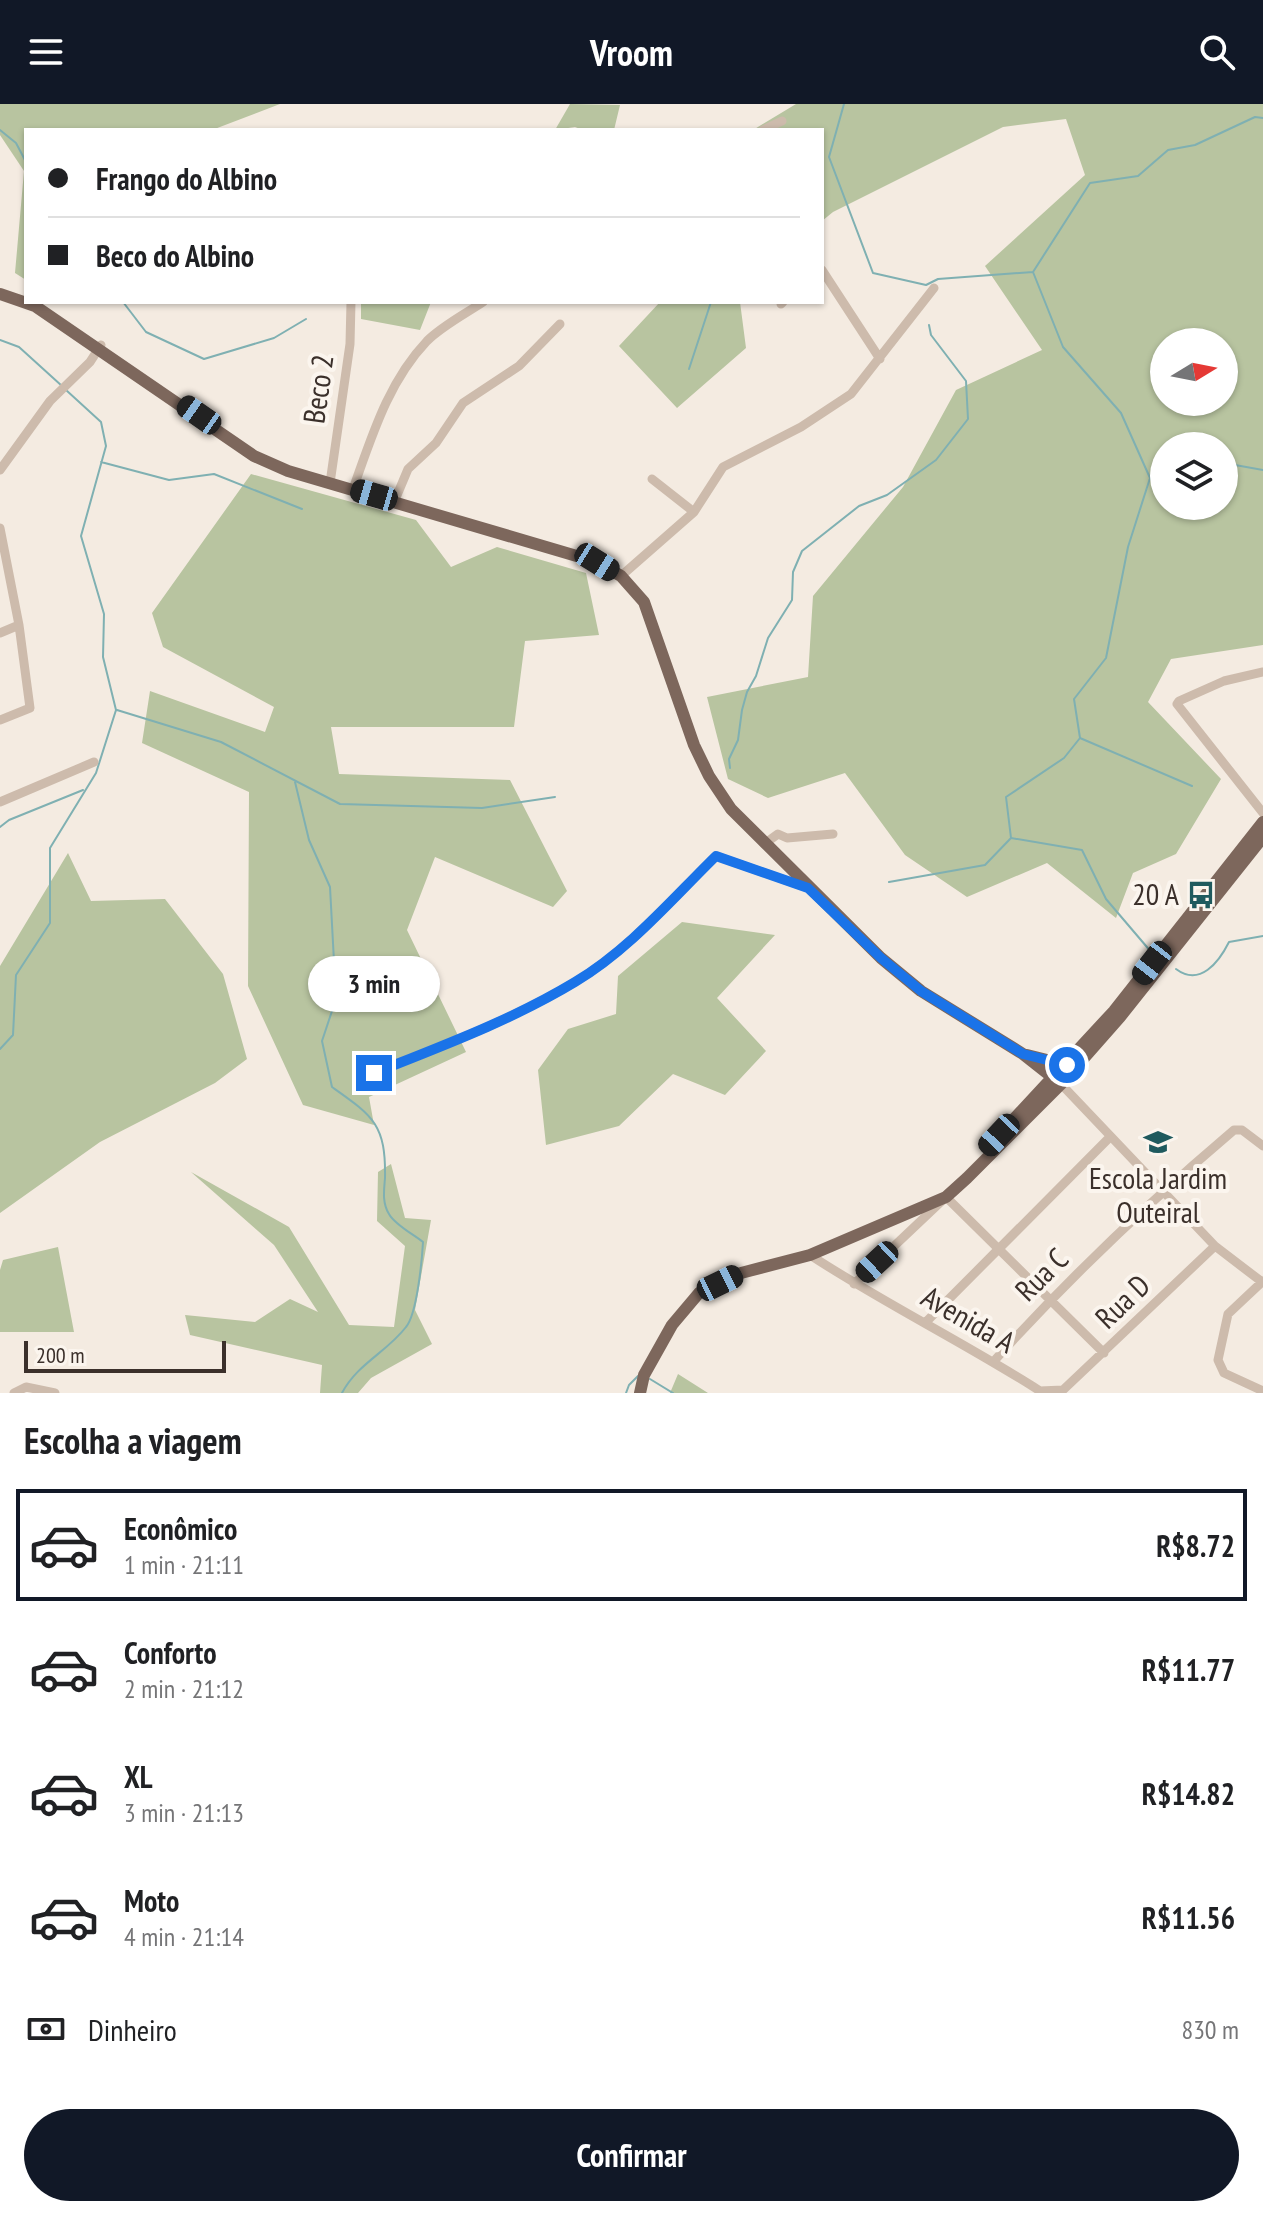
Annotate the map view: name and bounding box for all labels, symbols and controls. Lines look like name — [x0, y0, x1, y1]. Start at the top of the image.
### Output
text: Vroom — [590, 29, 673, 76]
icon: menu — [24, 30, 68, 74]
icon: search — [1195, 30, 1239, 74]
text: Frango do Albino — [96, 159, 277, 198]
text: Beco do Albino — [96, 236, 254, 275]
north arrow — [1150, 328, 1238, 416]
map controls — [1150, 328, 1238, 520]
street label: Beco 2 — [293, 352, 342, 426]
car — [172, 391, 226, 439]
button: layers — [1150, 432, 1238, 520]
car — [348, 477, 400, 513]
car — [570, 539, 624, 585]
place label: 20 A — [1132, 874, 1180, 913]
bus stop icon: 20 A — [1186, 880, 1216, 910]
car — [1128, 937, 1176, 989]
callout: 3 min — [308, 957, 440, 1013]
text: 3 min — [348, 967, 400, 1000]
route start — [1049, 1047, 1085, 1083]
route end — [356, 1055, 392, 1091]
car — [974, 1109, 1024, 1161]
school or university icon: Escola Jardim Outeiral — [1143, 1127, 1173, 1157]
place label: Escola Jardim Outeiral — [1089, 1158, 1227, 1231]
car — [851, 1237, 903, 1287]
street label: Rua C — [1006, 1239, 1076, 1309]
car — [693, 1262, 747, 1304]
street label: Rua D — [1086, 1266, 1158, 1336]
street label: Avenida A — [915, 1276, 1023, 1361]
scale bar — [24, 1337, 226, 1373]
text: 200 m — [36, 1341, 85, 1369]
text: Escolha a viagem — [24, 1417, 242, 1464]
icon: car — [28, 1509, 100, 1581]
text: Econômico — [124, 1509, 237, 1548]
text: R$8.72 — [1156, 1526, 1235, 1565]
text: 1 min · 21:11 — [124, 1548, 244, 1581]
icon: car — [28, 1633, 100, 1705]
text: Conforto — [124, 1633, 217, 1672]
text: R$11.77 — [1142, 1650, 1235, 1689]
text: 2 min · 21:12 — [124, 1672, 244, 1705]
icon: car — [28, 1757, 100, 1829]
text: XL — [124, 1757, 153, 1796]
text: R$14.82 — [1142, 1774, 1235, 1813]
text: 3 min · 21:13 — [124, 1796, 244, 1829]
icon: car — [28, 1881, 100, 1953]
text: Moto — [124, 1881, 179, 1920]
text: R$11.56 — [1142, 1898, 1235, 1937]
text: 4 min · 21:14 — [124, 1920, 244, 1953]
icon: cash — [24, 2007, 68, 2051]
text: Dinheiro — [88, 2010, 177, 2049]
text: 830 m — [1181, 2013, 1239, 2046]
button: Confirmar — [24, 2109, 1239, 2201]

